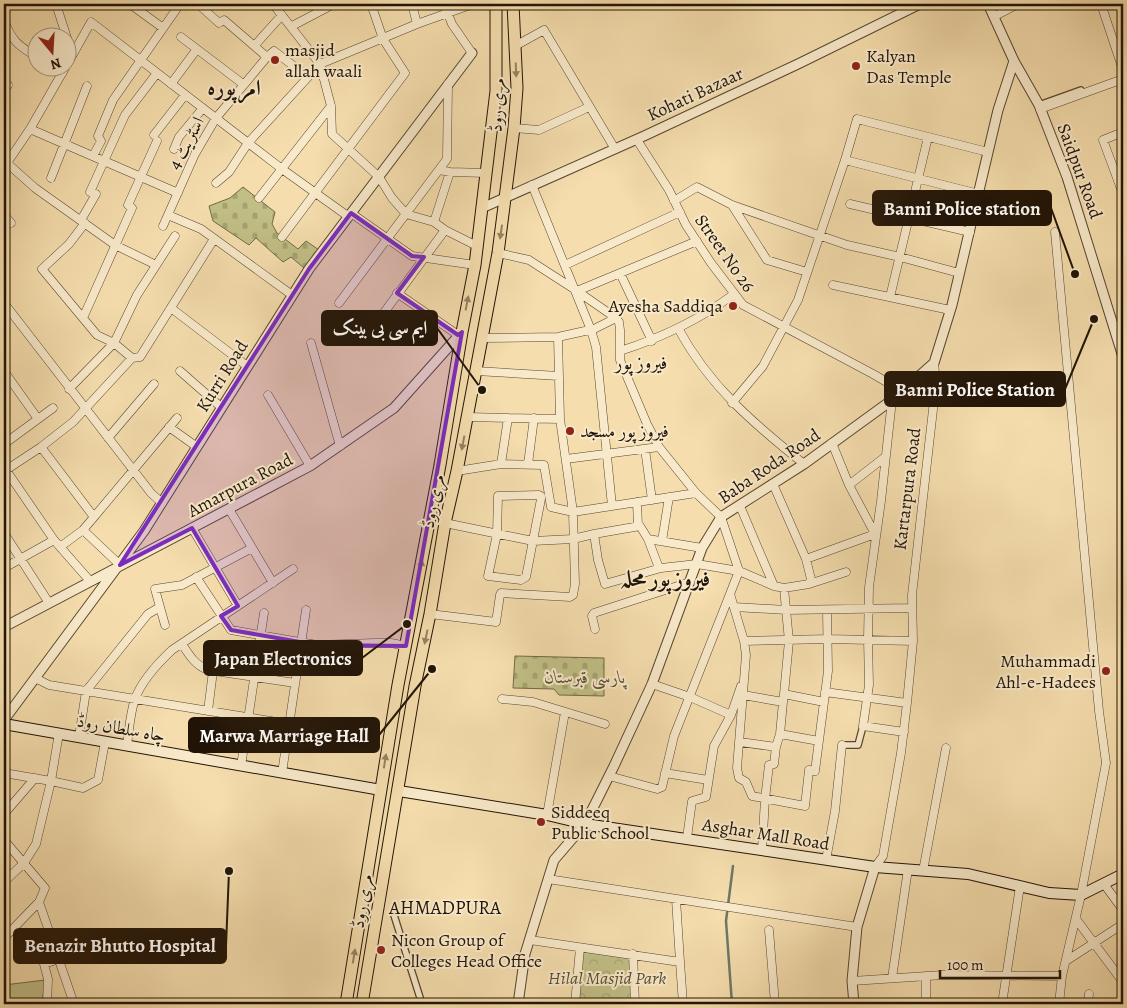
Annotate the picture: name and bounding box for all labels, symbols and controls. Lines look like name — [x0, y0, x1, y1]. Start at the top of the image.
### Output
north arrow — [28, 28, 78, 78]
place label: masjid allah waali — [285, 38, 362, 83]
place label: Kalyan Das Temple — [866, 44, 952, 89]
text: N — [48, 53, 64, 74]
marker: masjid allah waali — [269, 54, 281, 66]
marker: Kalyan Das Temple — [850, 60, 862, 72]
street label: Kohati Bazaar — [643, 61, 747, 127]
one-way arrow — [512, 62, 520, 78]
district label: امرپورہ — [207, 73, 261, 104]
street label: مری روڈ — [484, 77, 511, 133]
street label: اسٹریٹ 4 — [162, 112, 210, 174]
street label: Saidpur Road — [1052, 120, 1108, 222]
callout: Banni Police station — [873, 191, 1051, 225]
text: Banni Police station — [883, 196, 1041, 222]
street label: Street No 26 — [689, 209, 761, 297]
one-way arrow — [497, 224, 505, 240]
place label: Ayesha Saddiqa — [608, 294, 724, 318]
one-way arrow — [463, 296, 471, 311]
marker: Ayesha Saddiqa — [727, 300, 739, 312]
callout: ایم سی بی بینک — [322, 311, 437, 345]
text: ایم سی بی بینک — [333, 315, 427, 344]
street label: Kurri Road — [190, 335, 254, 417]
district label: فیروز پور — [613, 350, 667, 376]
callout: Banni Police Station — [885, 372, 1065, 406]
text: Banni Police Station — [895, 377, 1055, 403]
place label: فیروز پور مسجد — [580, 419, 669, 444]
street label: Baba Roda Road — [713, 423, 825, 509]
marker: فیروز پور مسجد — [564, 425, 576, 437]
street label: Kartarpura Road — [888, 426, 926, 552]
one-way arrow — [458, 435, 466, 451]
street label: Amarpura Road — [182, 447, 297, 523]
street label: مری روڈ — [416, 472, 451, 530]
one-way arrow — [417, 558, 425, 574]
district label: فیروز پور محلہ — [620, 564, 710, 595]
one-way arrow — [421, 629, 429, 645]
callout: Japan Electronics — [204, 641, 362, 675]
text: Japan Electronics — [214, 646, 352, 672]
place label: Muhammadi Ahl-e-Hadees — [995, 649, 1096, 694]
park label: پارسی قبرستان — [544, 665, 627, 690]
marker: Muhammadi Ahl-e-Hadees — [1100, 665, 1112, 677]
street label: چاہ سلطان روڈ — [75, 708, 167, 749]
callout: Marwa Marriage Hall — [189, 718, 379, 752]
text: Marwa Marriage Hall — [199, 723, 369, 749]
one-way arrow — [382, 753, 390, 769]
place label: Siddeeq Public School — [551, 800, 650, 845]
street label: Asghar Mall Road — [700, 812, 832, 856]
marker: Siddeeq Public School — [535, 816, 547, 828]
street label: مری روڈ — [345, 872, 380, 930]
district label: AHMADPURA — [388, 895, 502, 921]
place label: Nicon Group of Colleges Head Office — [391, 928, 542, 973]
callout: Benazir Bhutto Hospital — [14, 929, 226, 963]
text: Benazir Bhutto Hospital — [24, 933, 216, 959]
marker: Nicon Group of Colleges Head Office — [375, 944, 387, 956]
one-way arrow — [350, 948, 358, 964]
scale bar — [940, 948, 1060, 980]
text: 100 m — [947, 955, 984, 975]
park label: Hilal Masjid Park — [548, 966, 666, 990]

